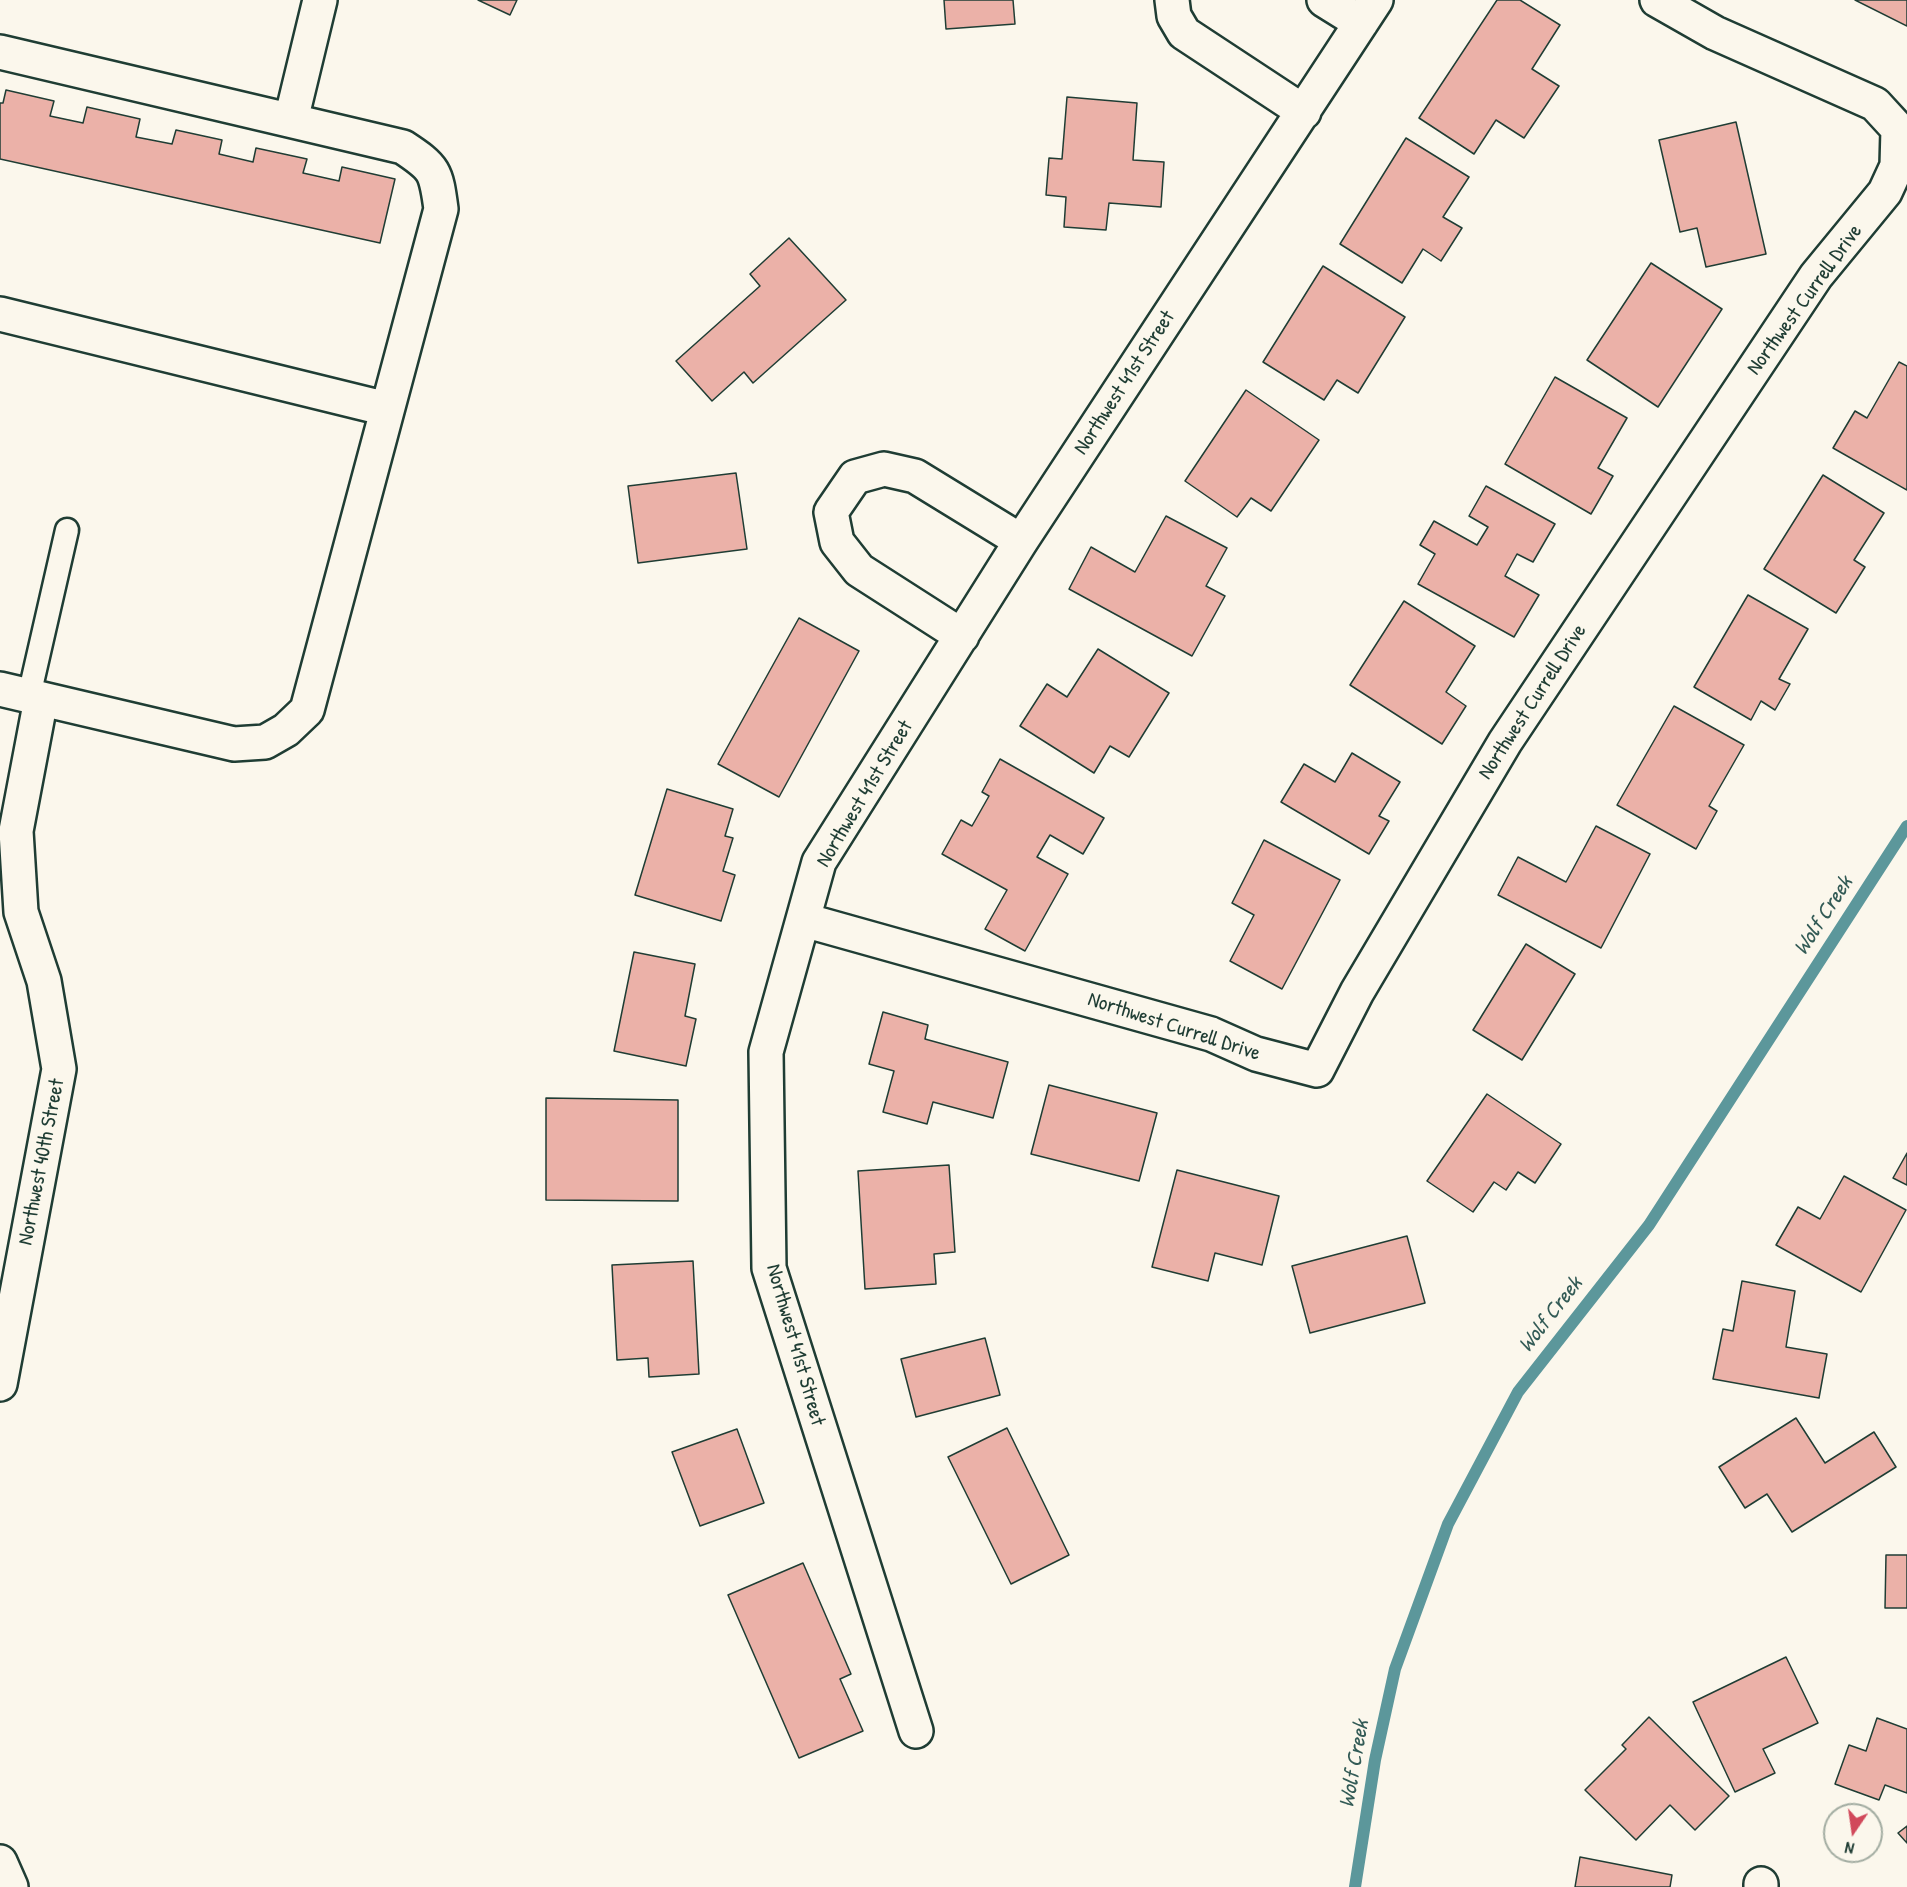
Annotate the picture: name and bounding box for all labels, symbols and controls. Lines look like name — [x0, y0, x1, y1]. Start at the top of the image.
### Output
street label: Northwest Currell Drive — [1742, 220, 1868, 380]
street label: Northwest 41st Street — [1069, 306, 1181, 460]
street label: Northwest Currell Drive — [1473, 620, 1593, 784]
street label: Northwest 41st Street — [811, 716, 919, 872]
water label: Wolf Creek — [1789, 872, 1859, 960]
street label: Northwest Currell Drive — [1085, 987, 1263, 1067]
street label: Northwest 40th Street — [14, 1077, 70, 1247]
street label: Northwest 41st Street — [760, 1261, 830, 1429]
water label: Wolf Creek — [1513, 1272, 1589, 1358]
water label: Wolf Creek — [1334, 1718, 1376, 1810]
north arrow — [1823, 1803, 1883, 1863]
text: N — [1843, 1837, 1856, 1860]

